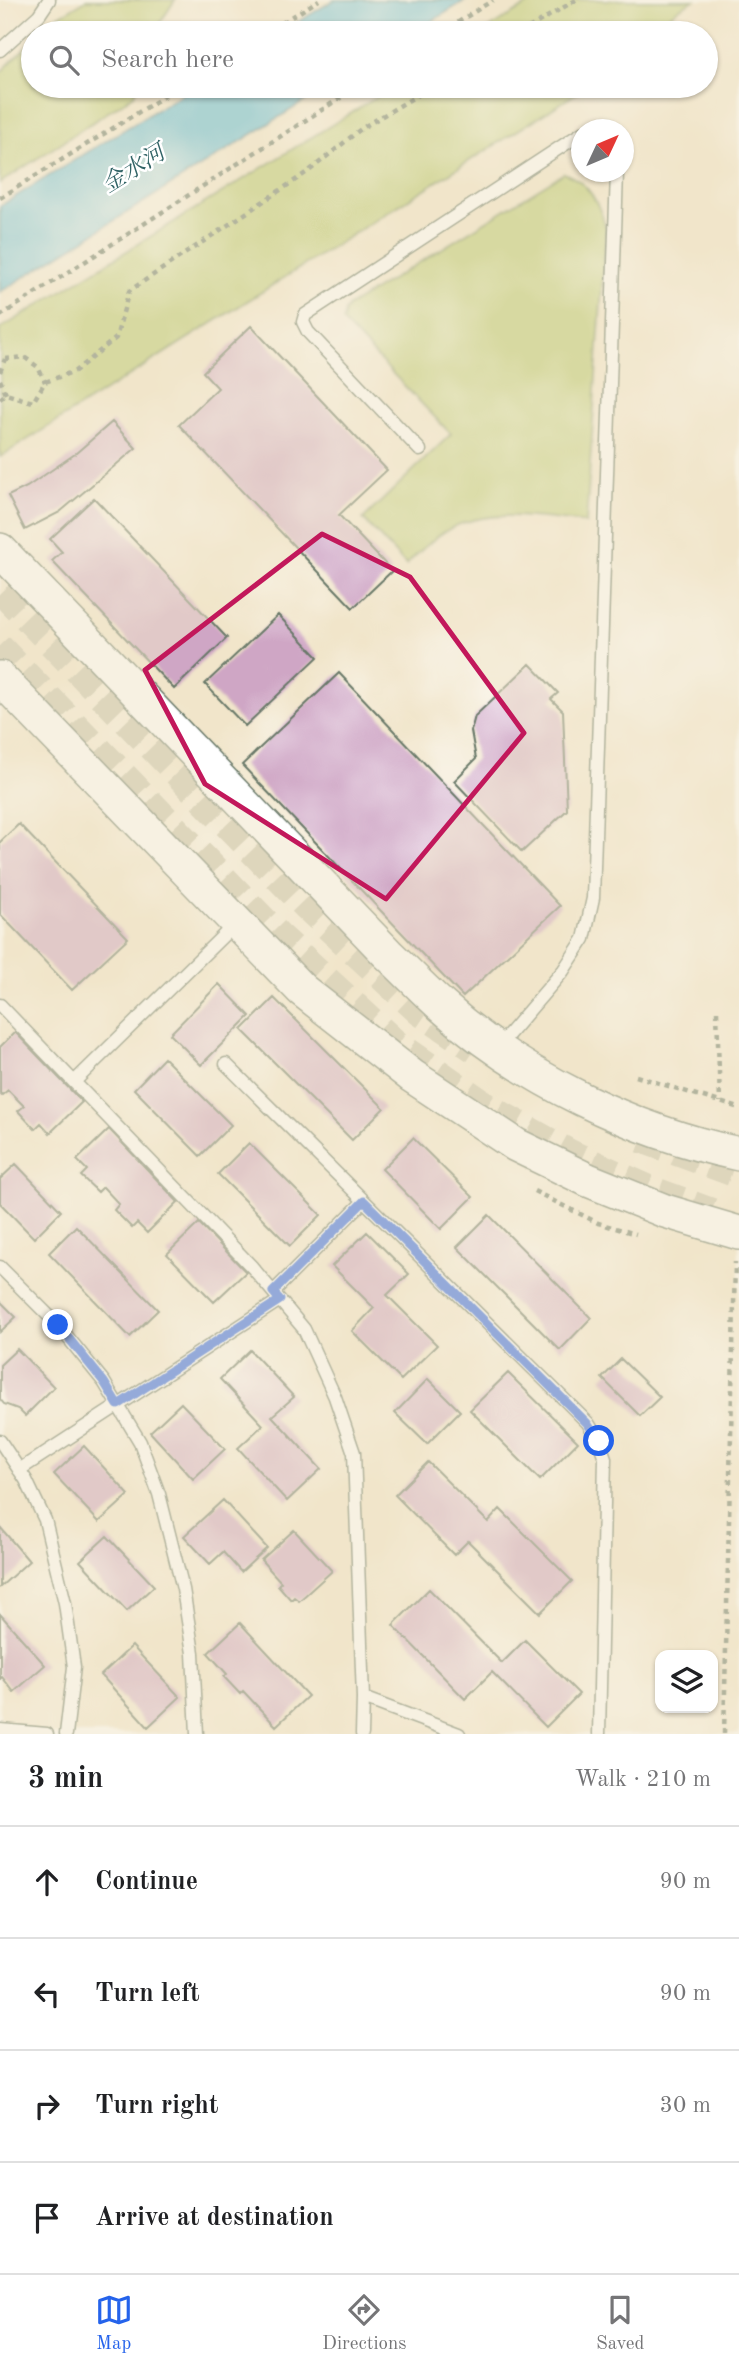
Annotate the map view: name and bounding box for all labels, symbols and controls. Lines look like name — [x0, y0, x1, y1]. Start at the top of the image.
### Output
search box — [21, 21, 718, 98]
icon: search — [45, 41, 83, 79]
text: Search here — [101, 47, 234, 73]
north arrow — [571, 119, 634, 182]
water label: 金水河 — [97, 137, 173, 197]
route end — [42, 1309, 73, 1340]
route start — [583, 1425, 614, 1456]
map controls — [655, 1650, 718, 1713]
button: layers — [655, 1650, 718, 1713]
text: 3 min — [28, 1764, 103, 1794]
text: Walk · 210 m — [575, 1768, 711, 1791]
icon: ahead — [28, 1863, 66, 1901]
text: Continue — [95, 1869, 198, 1895]
text: 90 m — [660, 1870, 711, 1893]
icon: left — [28, 1975, 66, 2013]
text: Turn left — [95, 1981, 200, 2007]
text: 90 m — [660, 1982, 711, 2005]
icon: right — [28, 2087, 66, 2125]
text: Turn right — [95, 2093, 218, 2119]
text: 30 m — [660, 2094, 711, 2117]
icon: arrive — [28, 2199, 66, 2237]
text: Arrive at destination — [95, 2205, 334, 2231]
tab: Map — [95, 2291, 133, 2356]
tab: Directions — [322, 2291, 407, 2356]
tab: Saved — [596, 2291, 644, 2356]

